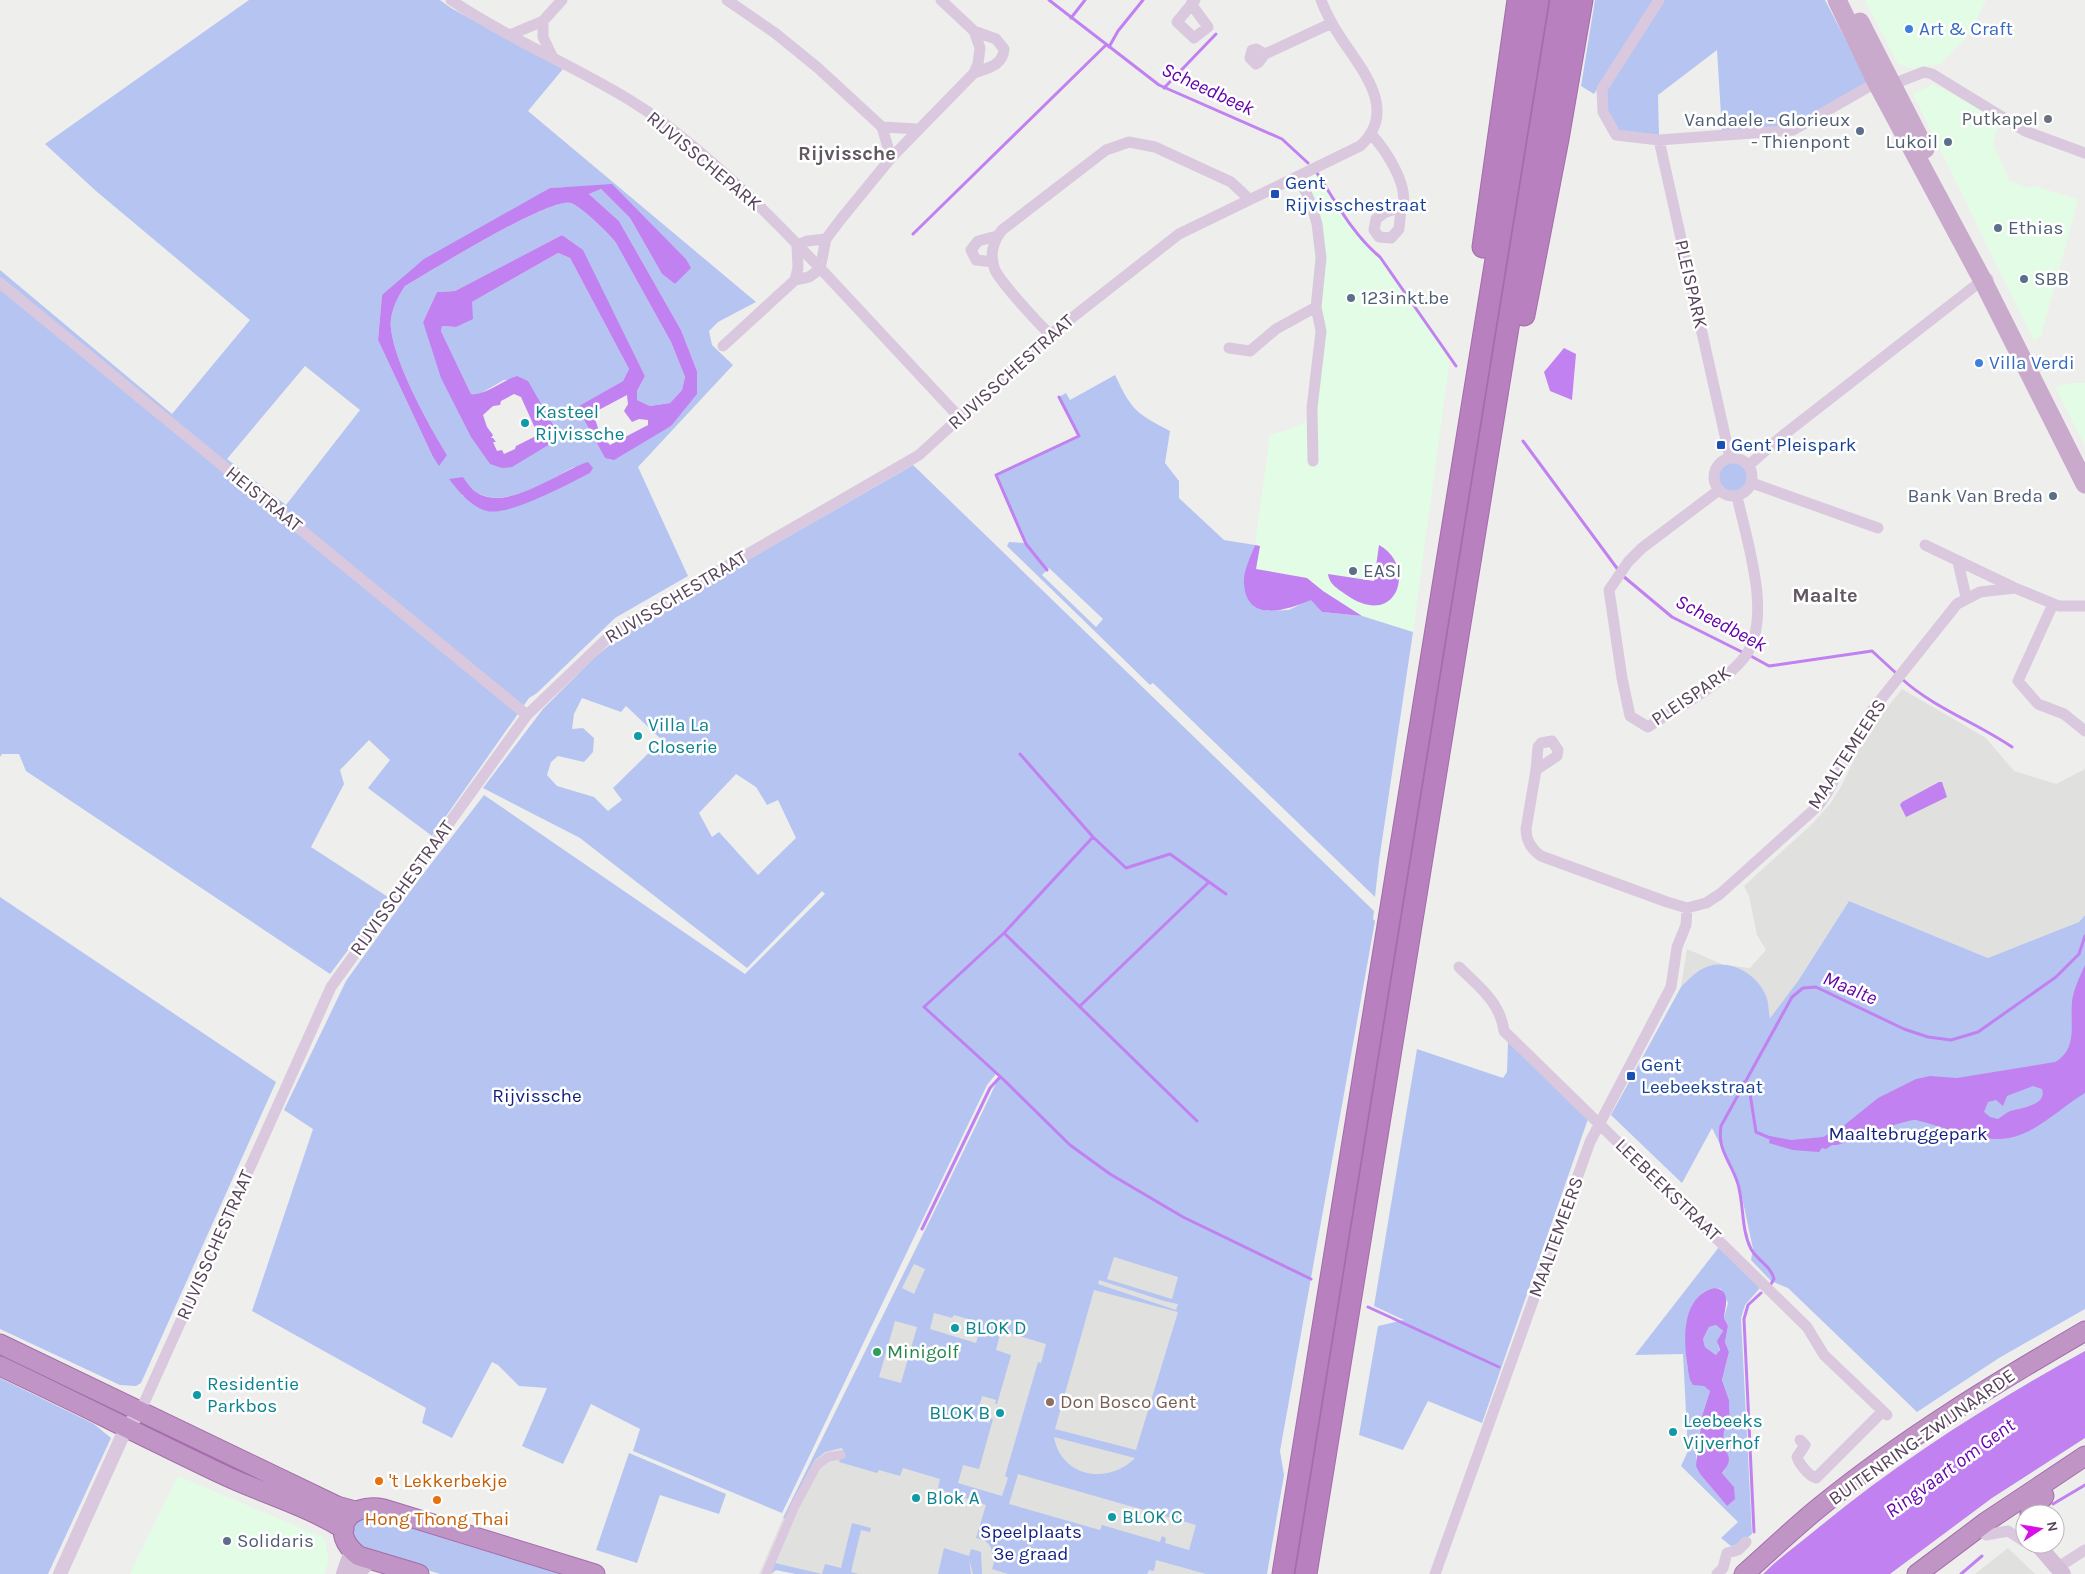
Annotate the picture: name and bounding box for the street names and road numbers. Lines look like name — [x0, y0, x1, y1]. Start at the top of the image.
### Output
street label: RIJVISSCHEPARK — [642, 107, 766, 216]
street label: PLEISPARK — [1670, 237, 1712, 331]
street label: RIJVISSCHESTRAAT — [944, 309, 1079, 434]
street label: HEISTRAAT — [221, 462, 307, 537]
street label: RIJVISSCHESTRAAT — [601, 546, 751, 648]
street label: PLEISPARK — [1647, 661, 1735, 730]
street label: MAALTEMEERS — [1803, 695, 1891, 813]
street label: RIJVISSCHESTRAAT — [346, 816, 459, 960]
street label: LEEBEEKSTRAAT — [1611, 1134, 1726, 1246]
street label: RIJVISSCHESTRAAT — [172, 1166, 258, 1323]
street label: MAALTEMEERS — [1524, 1174, 1588, 1300]
street label: BUITENRING-ZWIJNAARDE — [1825, 1364, 2019, 1510]

